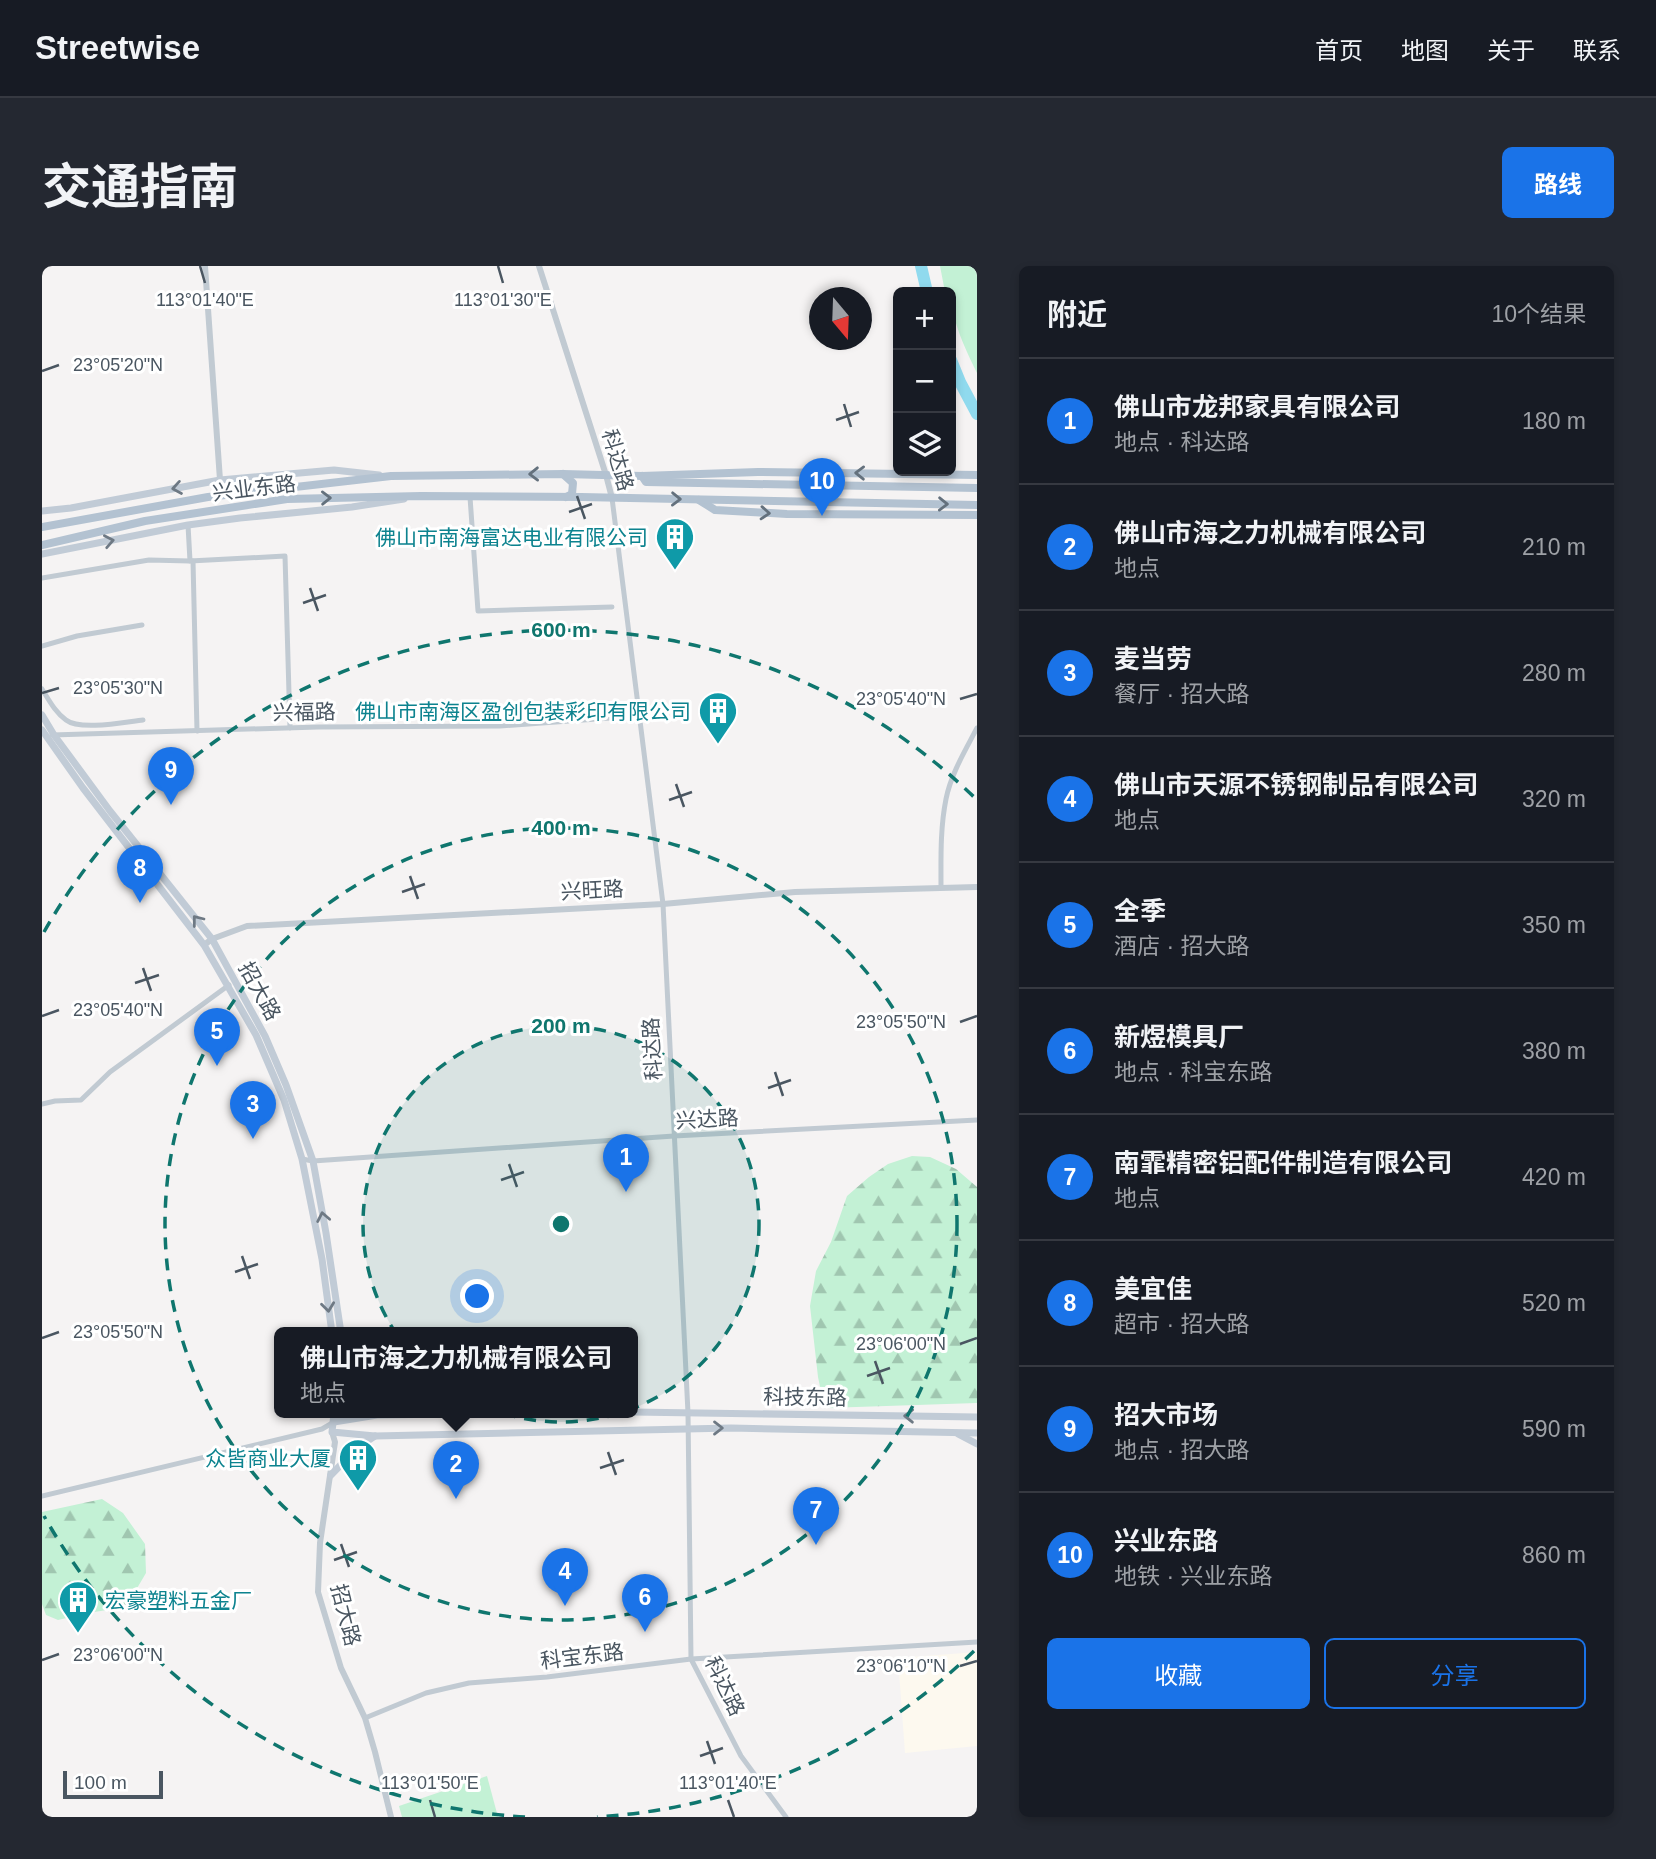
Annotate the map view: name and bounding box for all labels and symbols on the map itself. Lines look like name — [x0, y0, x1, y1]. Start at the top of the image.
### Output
north arrow — [809, 287, 872, 350]
text: 113°01'40"E — [156, 290, 254, 310]
text: 113°01'30"E — [454, 290, 552, 310]
text: 23°05'20"N — [73, 355, 163, 375]
street label: 科达路 — [598, 427, 638, 493]
pin: 10 — [799, 458, 845, 516]
one-way arrow — [854, 465, 865, 481]
one-way arrow — [529, 466, 539, 482]
street label: 兴业东路 — [211, 471, 297, 505]
one-way arrow — [171, 480, 183, 495]
one-way arrow — [321, 490, 331, 506]
one-way arrow — [670, 492, 681, 507]
one-way arrow — [938, 496, 949, 512]
one-way arrow — [760, 505, 771, 520]
building icon: 佛山市南海富达电业有限公司 — [654, 516, 696, 571]
place label: 佛山市南海富达电业有限公司 — [375, 526, 648, 549]
one-way arrow — [103, 534, 115, 549]
text: 600 m — [531, 618, 591, 641]
text: 23°05'30"N — [73, 678, 163, 698]
text: 23°05'40"N — [856, 689, 946, 709]
building icon: 佛山市南海区盈创包装彩印有限公司 — [697, 690, 739, 745]
street label: 兴福路 — [272, 700, 336, 724]
place label: 佛山市南海区盈创包装彩印有限公司 — [355, 700, 691, 723]
pin: 9 — [148, 747, 194, 805]
text: 400 m — [531, 816, 591, 839]
pin: 8 — [117, 845, 163, 903]
street label: 兴旺路 — [560, 877, 624, 903]
one-way arrow — [192, 916, 205, 928]
street label: 招大路 — [235, 958, 285, 1024]
text: 23°05'40"N — [73, 1000, 163, 1020]
pin: 5 — [194, 1008, 240, 1066]
text: 23°05'50"N — [856, 1012, 946, 1032]
text: 200 m — [531, 1014, 591, 1037]
street label: 科达路 — [639, 1017, 665, 1081]
pin: 3 — [230, 1081, 276, 1139]
street label: 兴达路 — [675, 1106, 739, 1132]
pin: 1 — [603, 1134, 649, 1192]
one-way arrow — [317, 1211, 332, 1223]
centre of rings — [549, 1212, 573, 1236]
your location — [460, 1279, 494, 1313]
one-way arrow — [321, 1301, 336, 1313]
text: 23°05'50"N — [73, 1322, 163, 1342]
text: 23°06'00"N — [856, 1334, 946, 1354]
street label: 科技东路 — [763, 1385, 847, 1409]
one-way arrow — [903, 1408, 914, 1423]
one-way arrow — [714, 1420, 724, 1436]
building icon: 众皆商业大厦 — [337, 1437, 379, 1492]
pin: 2 — [433, 1441, 479, 1499]
place label: 众皆商业大厦 — [205, 1447, 331, 1470]
pin: 7 — [793, 1487, 839, 1545]
pin: 4 — [542, 1548, 588, 1606]
pin: 6 — [622, 1574, 668, 1632]
building icon: 宏豪塑料五金厂 — [57, 1579, 99, 1634]
street label: 招大路 — [327, 1582, 365, 1648]
place label: 宏豪塑料五金厂 — [105, 1589, 252, 1612]
street label: 科宝东路 — [539, 1639, 625, 1673]
text: 23°06'00"N — [73, 1645, 163, 1665]
street label: 科达路 — [701, 1653, 749, 1719]
text: 23°06'10"N — [856, 1656, 946, 1676]
scale bar — [63, 1768, 163, 1800]
text: 113°01'50"E — [381, 1773, 479, 1793]
text: 113°01'40"E — [679, 1773, 777, 1793]

